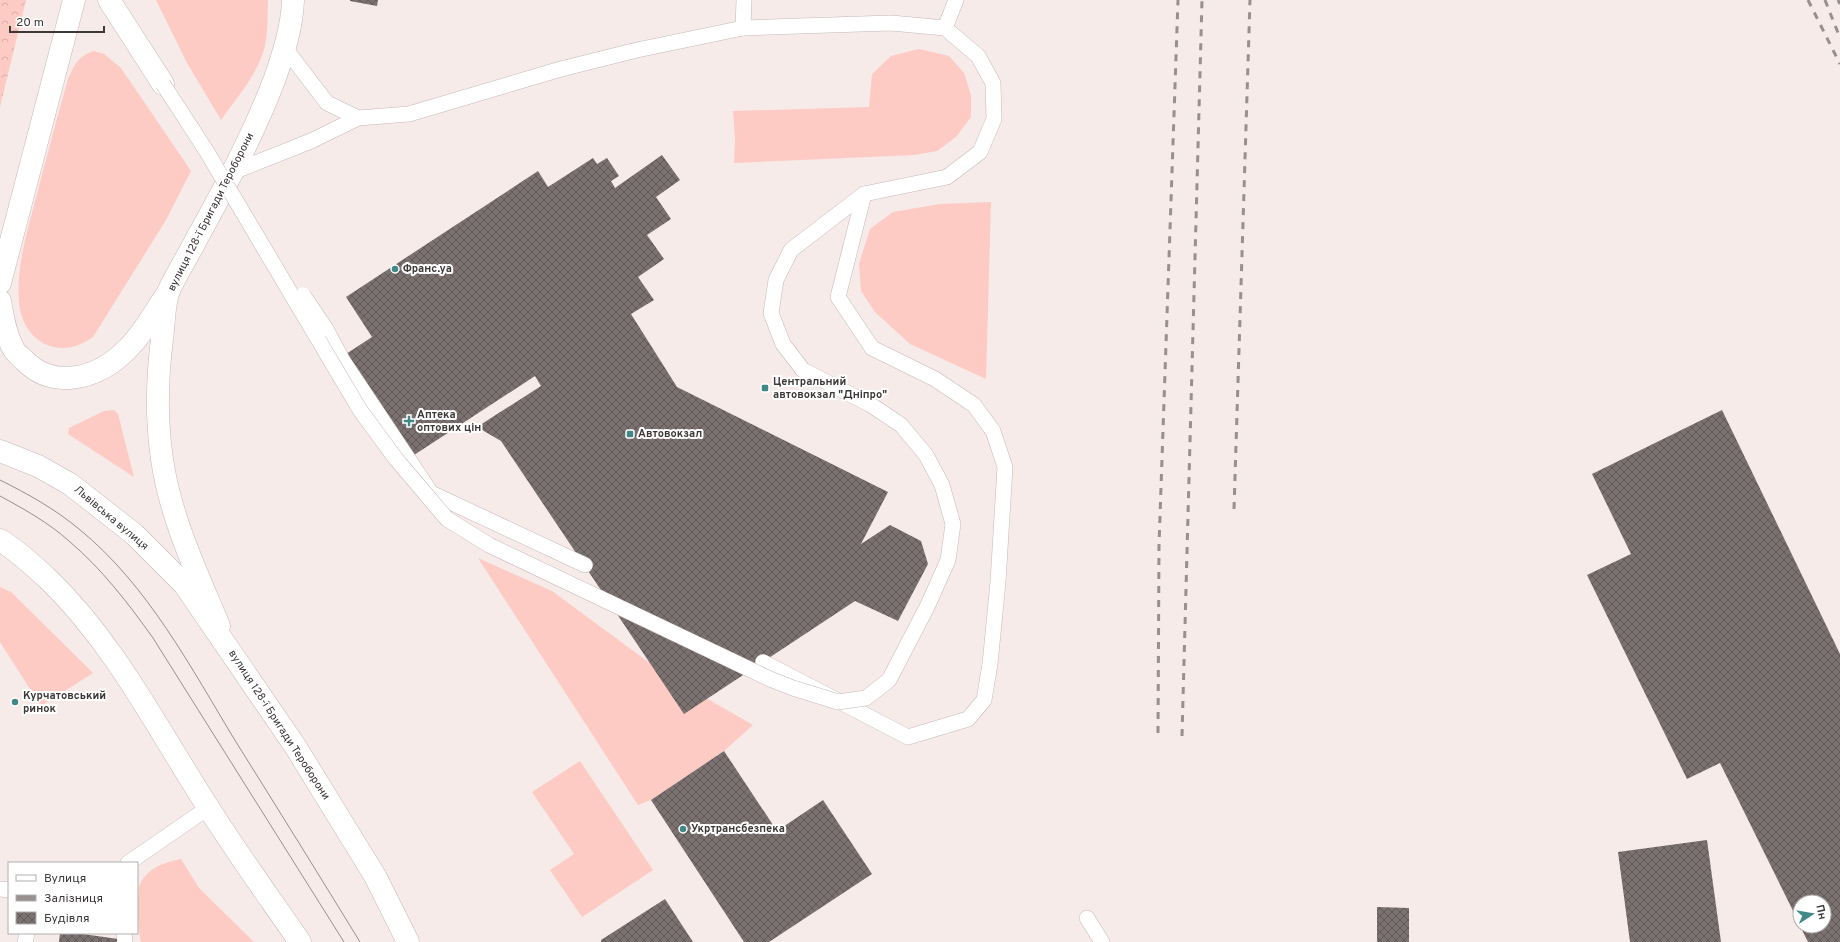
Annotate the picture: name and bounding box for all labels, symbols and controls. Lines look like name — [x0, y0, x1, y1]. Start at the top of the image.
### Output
scale bar — [10, 8, 104, 34]
text: 20 m — [16, 15, 44, 31]
street label: вулиця 128-ї Бригади Тероборони — [165, 130, 257, 294]
place label: Франс.уа — [403, 262, 452, 276]
marker: Франс.уа — [390, 264, 400, 274]
place label: Центральний автовокзал "Дніпро" — [773, 375, 887, 402]
marker: Центральний автовокзал "Дніпро" — [760, 383, 770, 393]
place label: Аптека оптових цін — [417, 408, 481, 435]
marker: Аптека оптових цін — [404, 416, 414, 426]
place label: Автовокзал — [638, 427, 702, 441]
marker: Автовокзал — [625, 429, 635, 439]
street label: Львівська вулиця — [71, 483, 151, 553]
street label: вулиця 128-ї Бригади Тероборони — [225, 647, 333, 803]
place label: Курчатовський ринок — [23, 689, 106, 716]
marker: Курчатовський ринок — [10, 697, 20, 707]
place label: Укртрансбезпека — [691, 822, 785, 836]
marker: Укртрансбезпека — [678, 824, 688, 834]
legend — [8, 862, 138, 934]
text: Вулиця — [44, 871, 86, 887]
text: Залізниця — [44, 891, 103, 907]
north arrow — [1792, 894, 1832, 934]
text: Пн — [1812, 903, 1829, 921]
text: Будівля — [44, 911, 90, 927]

